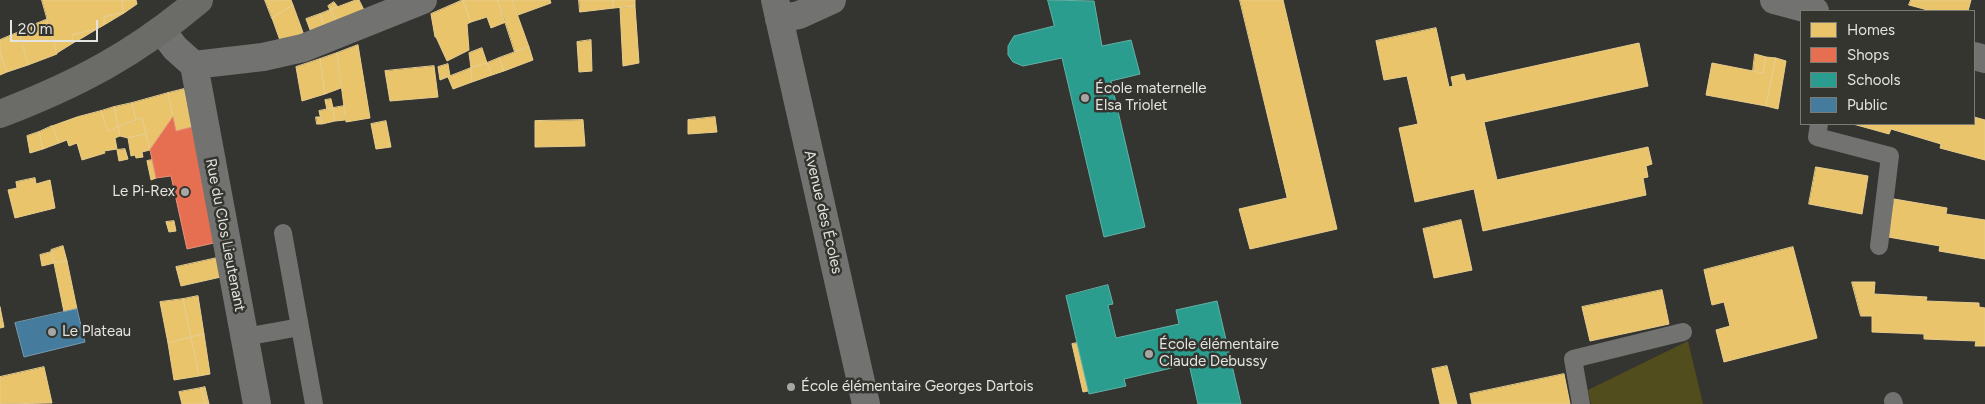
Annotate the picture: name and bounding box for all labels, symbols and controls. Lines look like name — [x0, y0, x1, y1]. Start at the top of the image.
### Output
scale bar — [12, 10, 100, 42]
legend — [1800, 10, 1975, 125]
text: 20 m — [18, 20, 52, 38]
text: Homes — [1847, 21, 1895, 39]
text: Shops — [1847, 46, 1889, 64]
text: Schools — [1847, 71, 1900, 89]
place label: École maternelle Elsa Triolet — [1095, 80, 1207, 115]
marker: École maternelle Elsa Triolet — [1079, 92, 1091, 104]
text: Public — [1847, 96, 1888, 114]
street label: Avenue des Écoles — [800, 148, 846, 276]
street label: Rue du Clos Lieutenant — [201, 157, 249, 313]
place label: Le Pi-Rex — [112, 183, 175, 201]
marker: Le Pi-Rex — [179, 186, 191, 198]
place label: Le Plateau — [62, 323, 131, 341]
marker: Le Plateau — [46, 326, 58, 338]
place label: École élémentaire Claude Debussy — [1159, 336, 1279, 371]
marker: École élémentaire Claude Debussy — [1143, 348, 1155, 360]
place label: École élémentaire Georges Dartois — [801, 378, 1034, 396]
marker: École élémentaire Georges Dartois — [785, 381, 797, 393]

